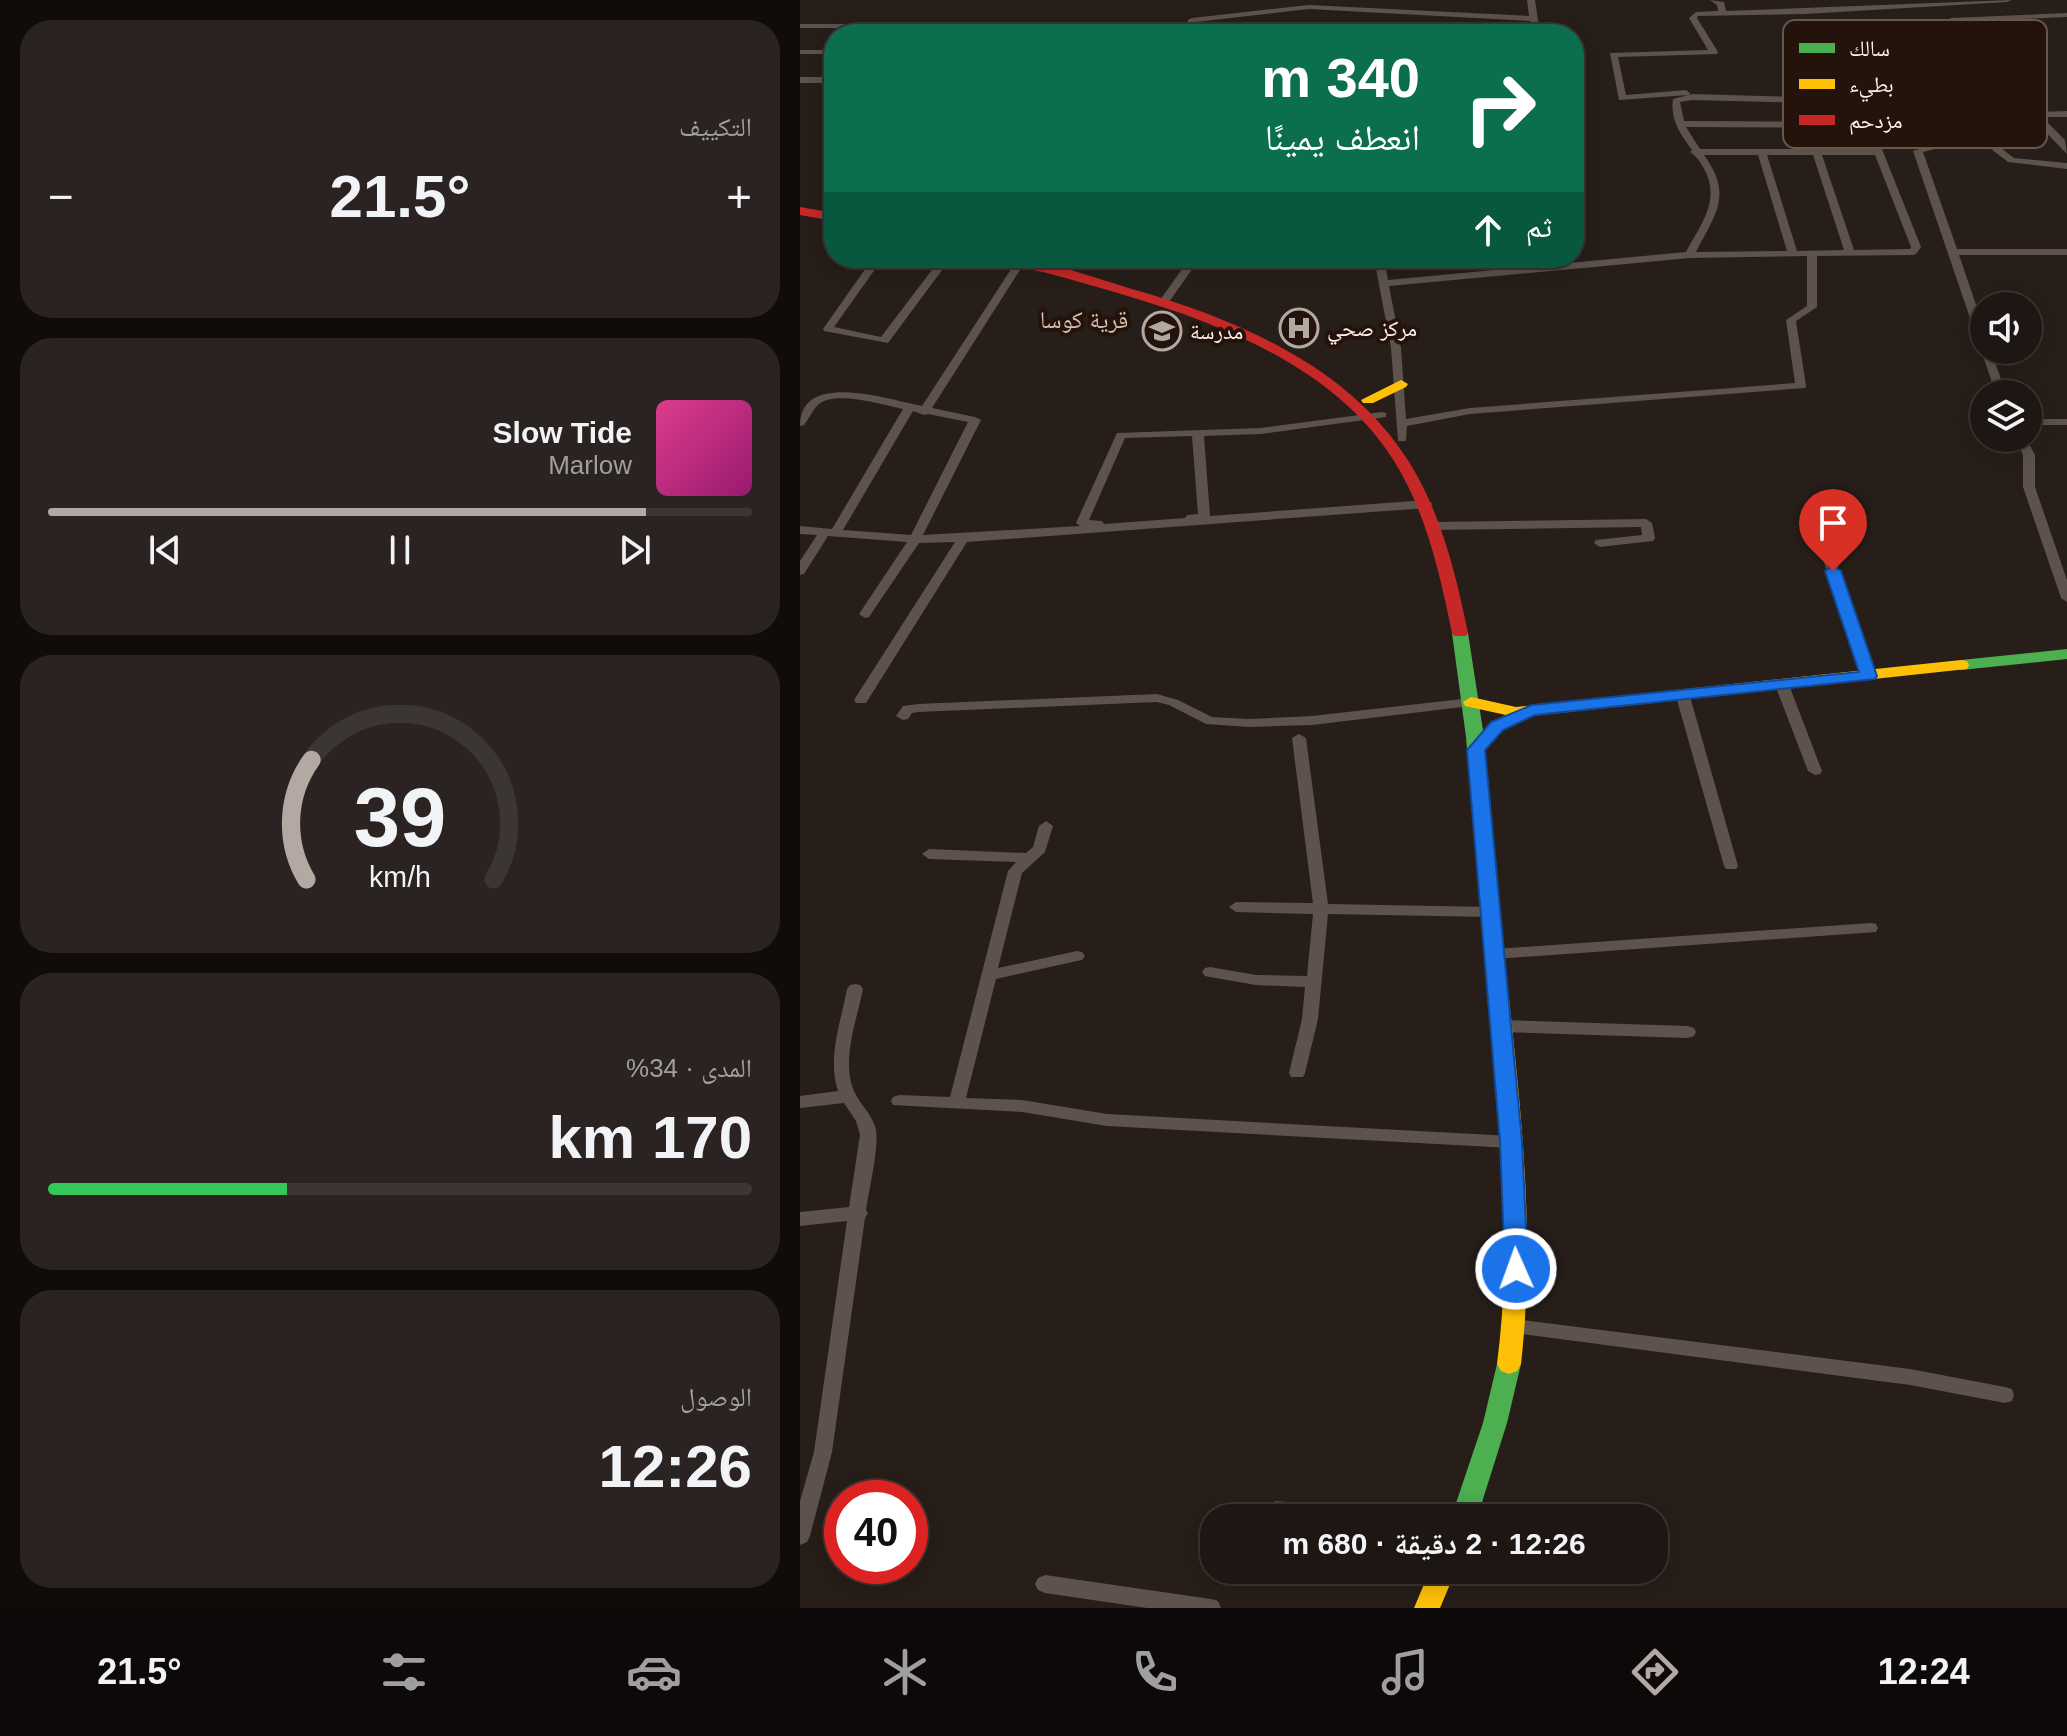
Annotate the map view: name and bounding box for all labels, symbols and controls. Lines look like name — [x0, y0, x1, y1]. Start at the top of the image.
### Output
legend — [1783, 20, 2047, 148]
text: سالك — [1849, 36, 1890, 61]
text: 340 m — [1261, 46, 1420, 109]
icon: right — [1448, 56, 1552, 160]
text: بطيء — [1849, 72, 1894, 102]
text: مزدحم — [1849, 108, 1903, 135]
text: التكييف — [679, 112, 752, 142]
text: انعطف يمينًا — [1265, 117, 1420, 158]
text: 21.5° — [330, 163, 470, 230]
text: − — [48, 172, 74, 221]
text: + — [726, 172, 752, 221]
icon: ahead — [1466, 208, 1510, 252]
text: ثم — [1526, 210, 1552, 243]
map controls — [1970, 292, 2042, 452]
button: sound — [1970, 292, 2042, 364]
district label: قرية كوسا — [1040, 306, 1128, 333]
hospital icon: مركز صحي — [1278, 307, 1320, 349]
school or university icon: مدرسة — [1141, 310, 1183, 352]
place label: مركز صحي — [1327, 316, 1417, 345]
place label: مدرسة — [1190, 319, 1243, 344]
button: layers — [1970, 380, 2042, 452]
text: Slow Tide — [493, 416, 632, 449]
text: Marlow — [548, 450, 632, 480]
pin — [1799, 489, 1867, 571]
icon: arrive — [1811, 501, 1855, 545]
icon: previous — [143, 528, 187, 572]
icon: pause — [378, 528, 422, 572]
icon: next — [613, 528, 657, 572]
text: 39 — [354, 771, 446, 864]
text: km/h — [369, 861, 431, 893]
text: المدى · 34% — [626, 1053, 752, 1083]
text: 170 km — [549, 1104, 752, 1171]
position arrow — [1474, 1227, 1558, 1311]
text: الوصول — [680, 1382, 752, 1412]
text: 12:26 — [599, 1433, 752, 1500]
speed limit sign: 40 — [824, 1480, 928, 1584]
text: 12:26 · 2 دقيقة · 680 m — [1282, 1527, 1586, 1560]
icon: filters — [376, 1644, 432, 1700]
icon: car — [626, 1644, 682, 1700]
icon: climate — [877, 1644, 933, 1700]
icon: phone — [1127, 1644, 1183, 1700]
icon: music — [1377, 1644, 1433, 1700]
icon: directions — [1627, 1644, 1683, 1700]
text: 21.5° — [97, 1651, 182, 1692]
text: 12:24 — [1878, 1651, 1970, 1692]

